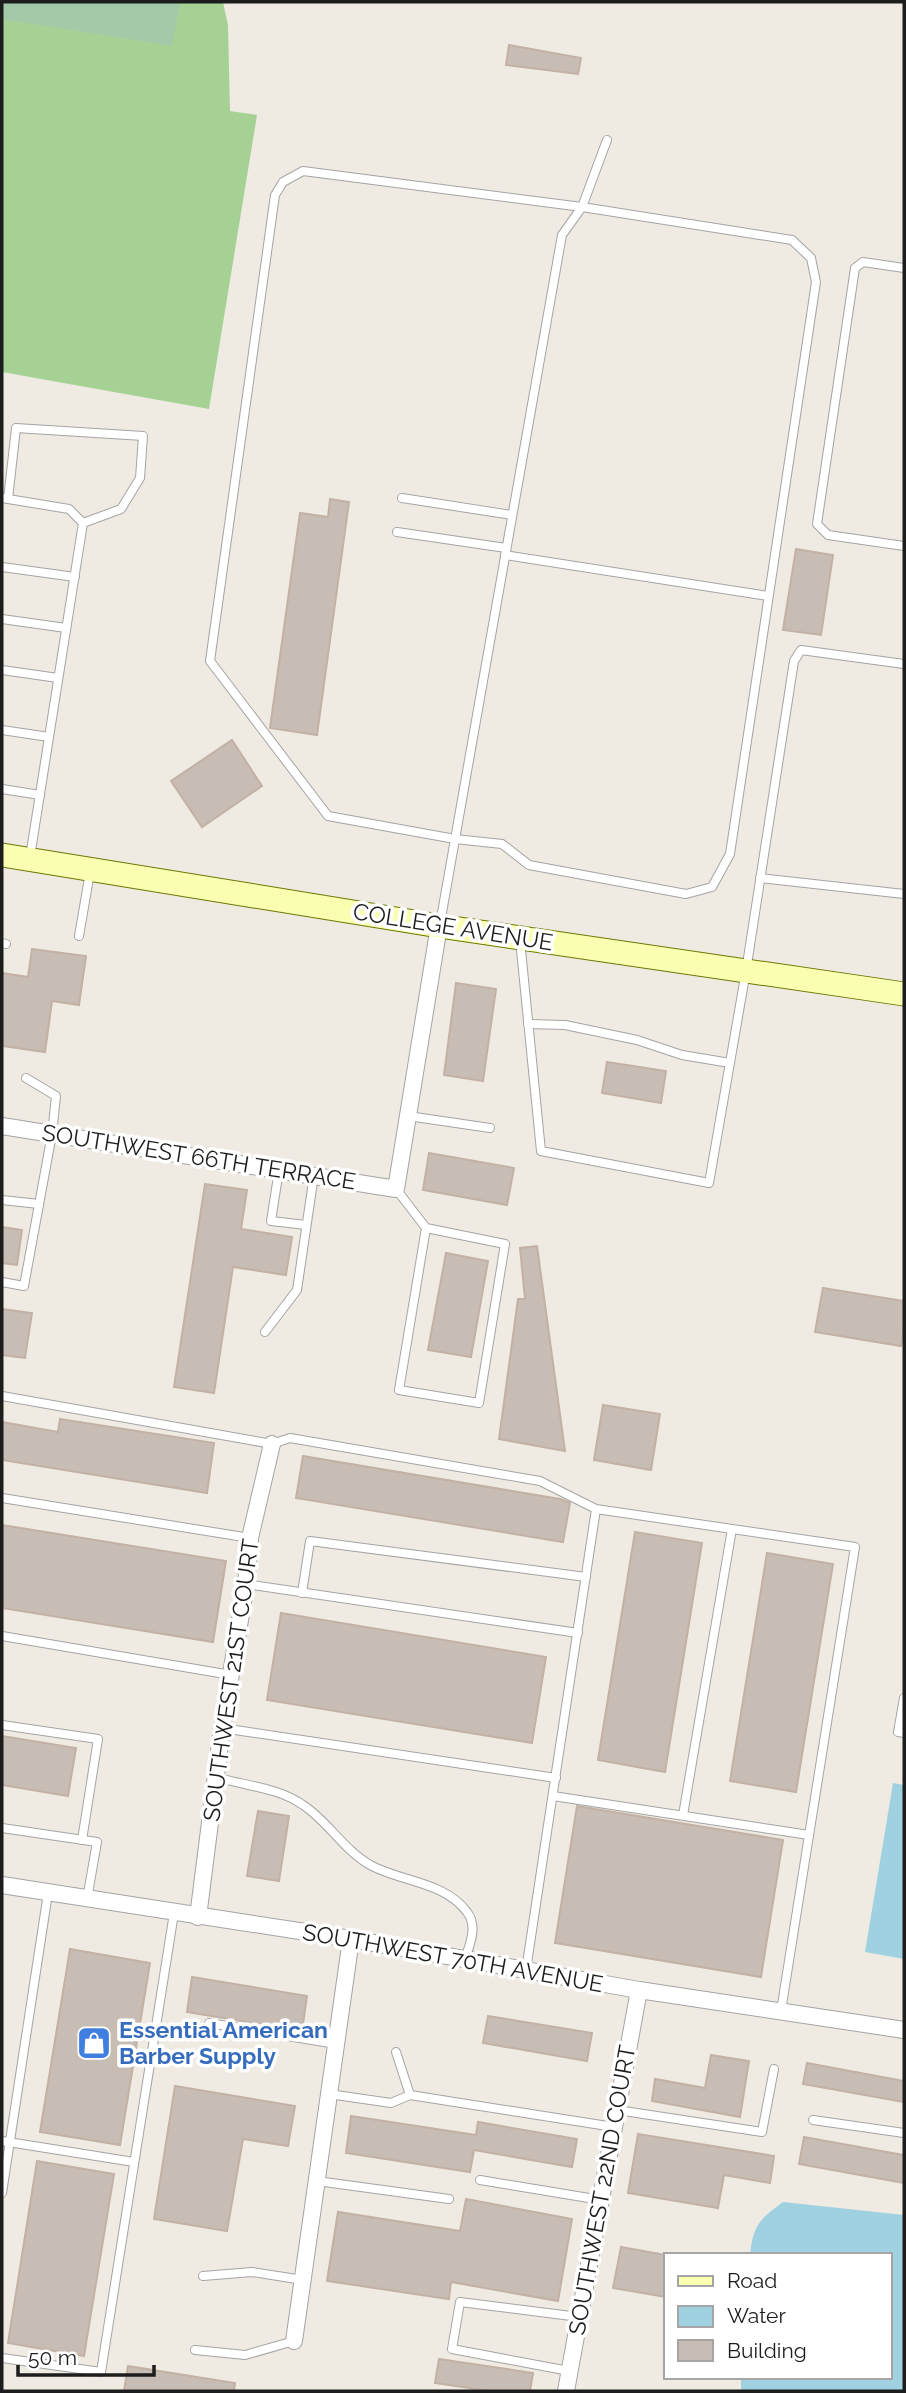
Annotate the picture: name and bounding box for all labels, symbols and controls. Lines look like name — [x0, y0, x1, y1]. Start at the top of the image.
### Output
street label: COLLEGE AVENUE — [351, 897, 555, 956]
street label: SOUTHWEST 66TH TERRACE — [40, 1118, 358, 1195]
street label: SOUTHWEST 21ST COURT — [197, 1537, 264, 1823]
street label: SOUTHWEST 70TH AVENUE — [301, 1918, 605, 1997]
place label: Essential American Barber Supply — [119, 2016, 328, 2069]
shop icon: Essential American Barber Supply — [75, 2024, 113, 2062]
street label: SOUTHWEST 22ND COURT — [563, 2043, 640, 2337]
legend — [664, 2253, 892, 2379]
text: Road — [727, 2268, 777, 2293]
text: Water — [727, 2303, 786, 2328]
scale bar — [18, 2334, 154, 2378]
text: Building — [727, 2338, 807, 2363]
text: 50 m — [28, 2345, 77, 2370]

